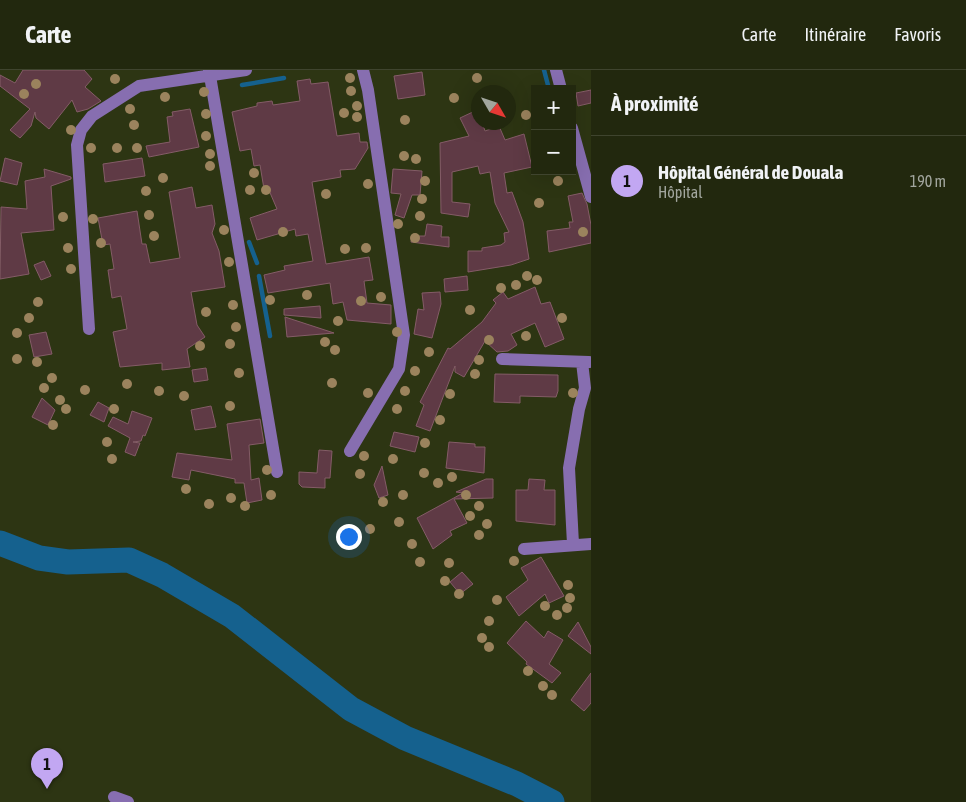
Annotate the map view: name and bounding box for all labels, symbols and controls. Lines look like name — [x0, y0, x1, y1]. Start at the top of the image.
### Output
text: Carte — [25, 21, 71, 48]
text: Carte — [742, 24, 776, 45]
text: Itinéraire — [804, 24, 866, 45]
text: Favoris — [894, 24, 941, 45]
north arrow — [471, 85, 516, 130]
map controls — [531, 85, 576, 175]
button: + — [531, 85, 576, 130]
text: À proximité — [611, 91, 699, 115]
button: − — [531, 130, 576, 175]
text: Hôpital Général de Douala — [658, 161, 843, 183]
text: 1 — [623, 172, 631, 190]
text: 190 m — [910, 172, 946, 190]
text: Hôpital — [658, 183, 702, 201]
your location — [336, 524, 362, 550]
pin: 1 — [31, 748, 63, 789]

